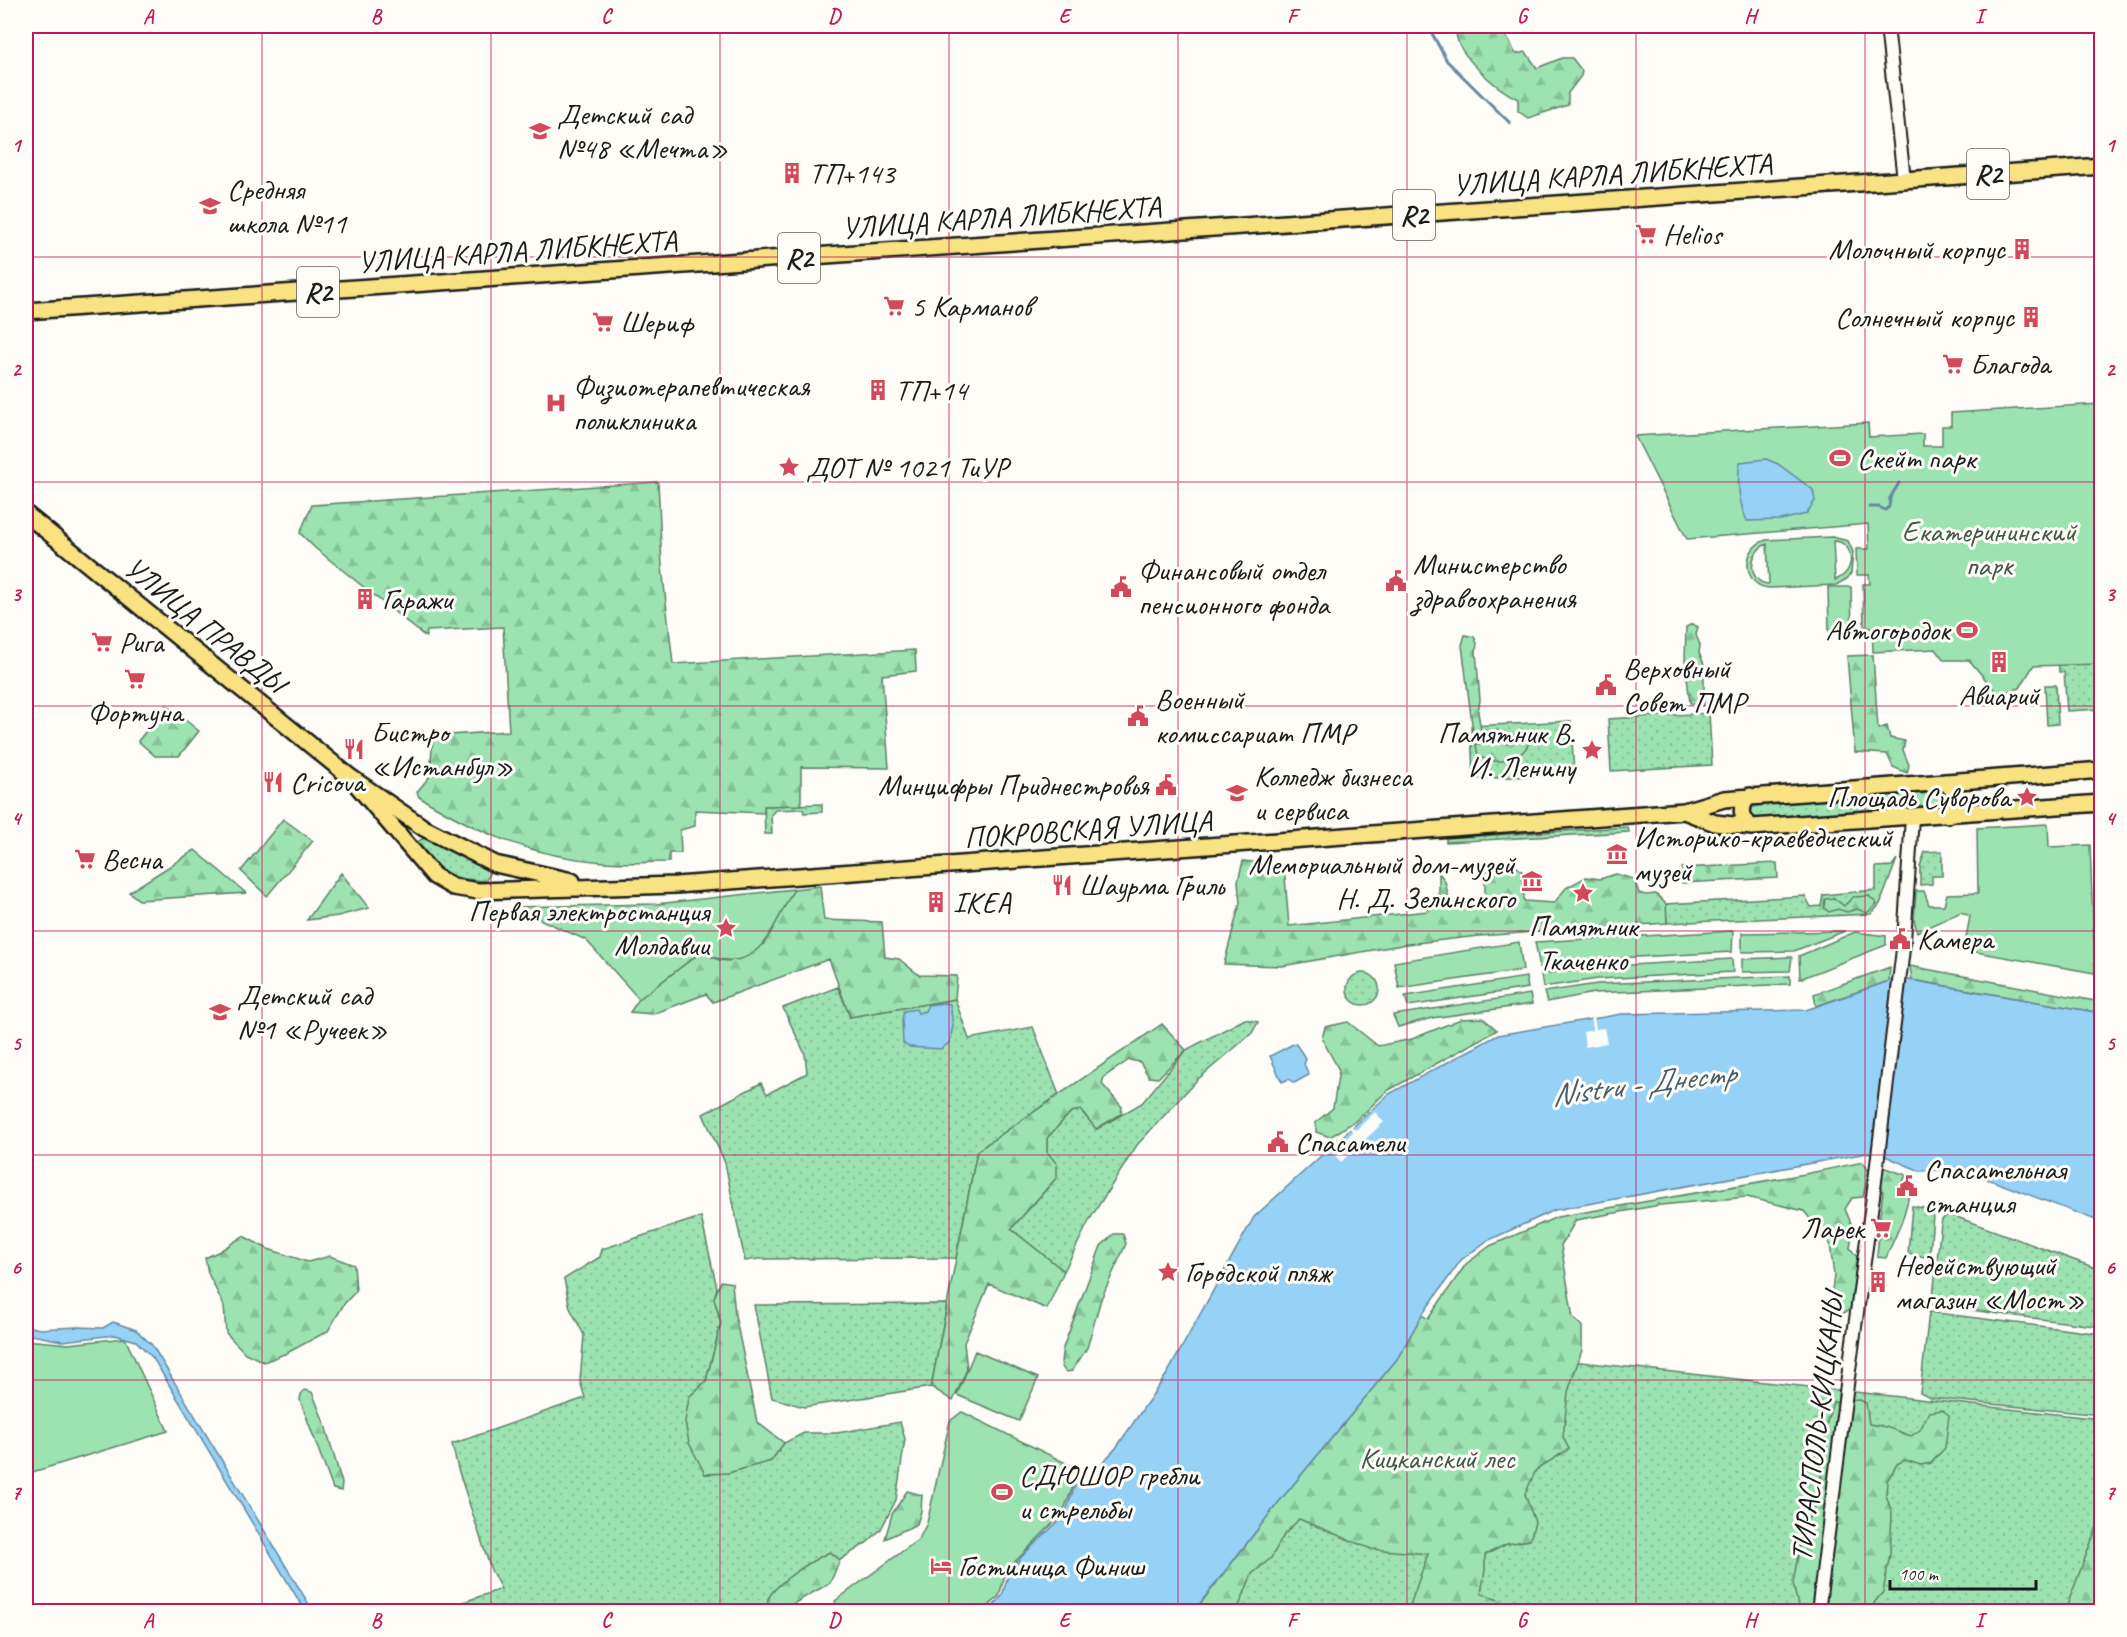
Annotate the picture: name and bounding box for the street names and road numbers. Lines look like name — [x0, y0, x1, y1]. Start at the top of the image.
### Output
street label: УЛИЦА КАРЛА ЛИБКНЕХТА — [1451, 144, 1774, 204]
road number: R2 — [1967, 149, 2009, 199]
street label: УЛИЦА КАРЛА ЛИБКНЕХТА — [840, 187, 1163, 247]
road number: R2 — [1393, 190, 1435, 240]
street label: УЛИЦА КАРЛА ЛИБКНЕХТА — [356, 221, 679, 281]
road number: R2 — [778, 233, 820, 283]
road number: R2 — [297, 267, 339, 317]
street label: УЛИЦА ПРАВДЫ — [117, 548, 297, 705]
street label: ПОКРОВСКАЯ УЛИЦА — [963, 801, 1215, 857]
street label: ТИРАСПОЛЬ-КИЦКАНЫ — [1782, 1285, 1853, 1564]

